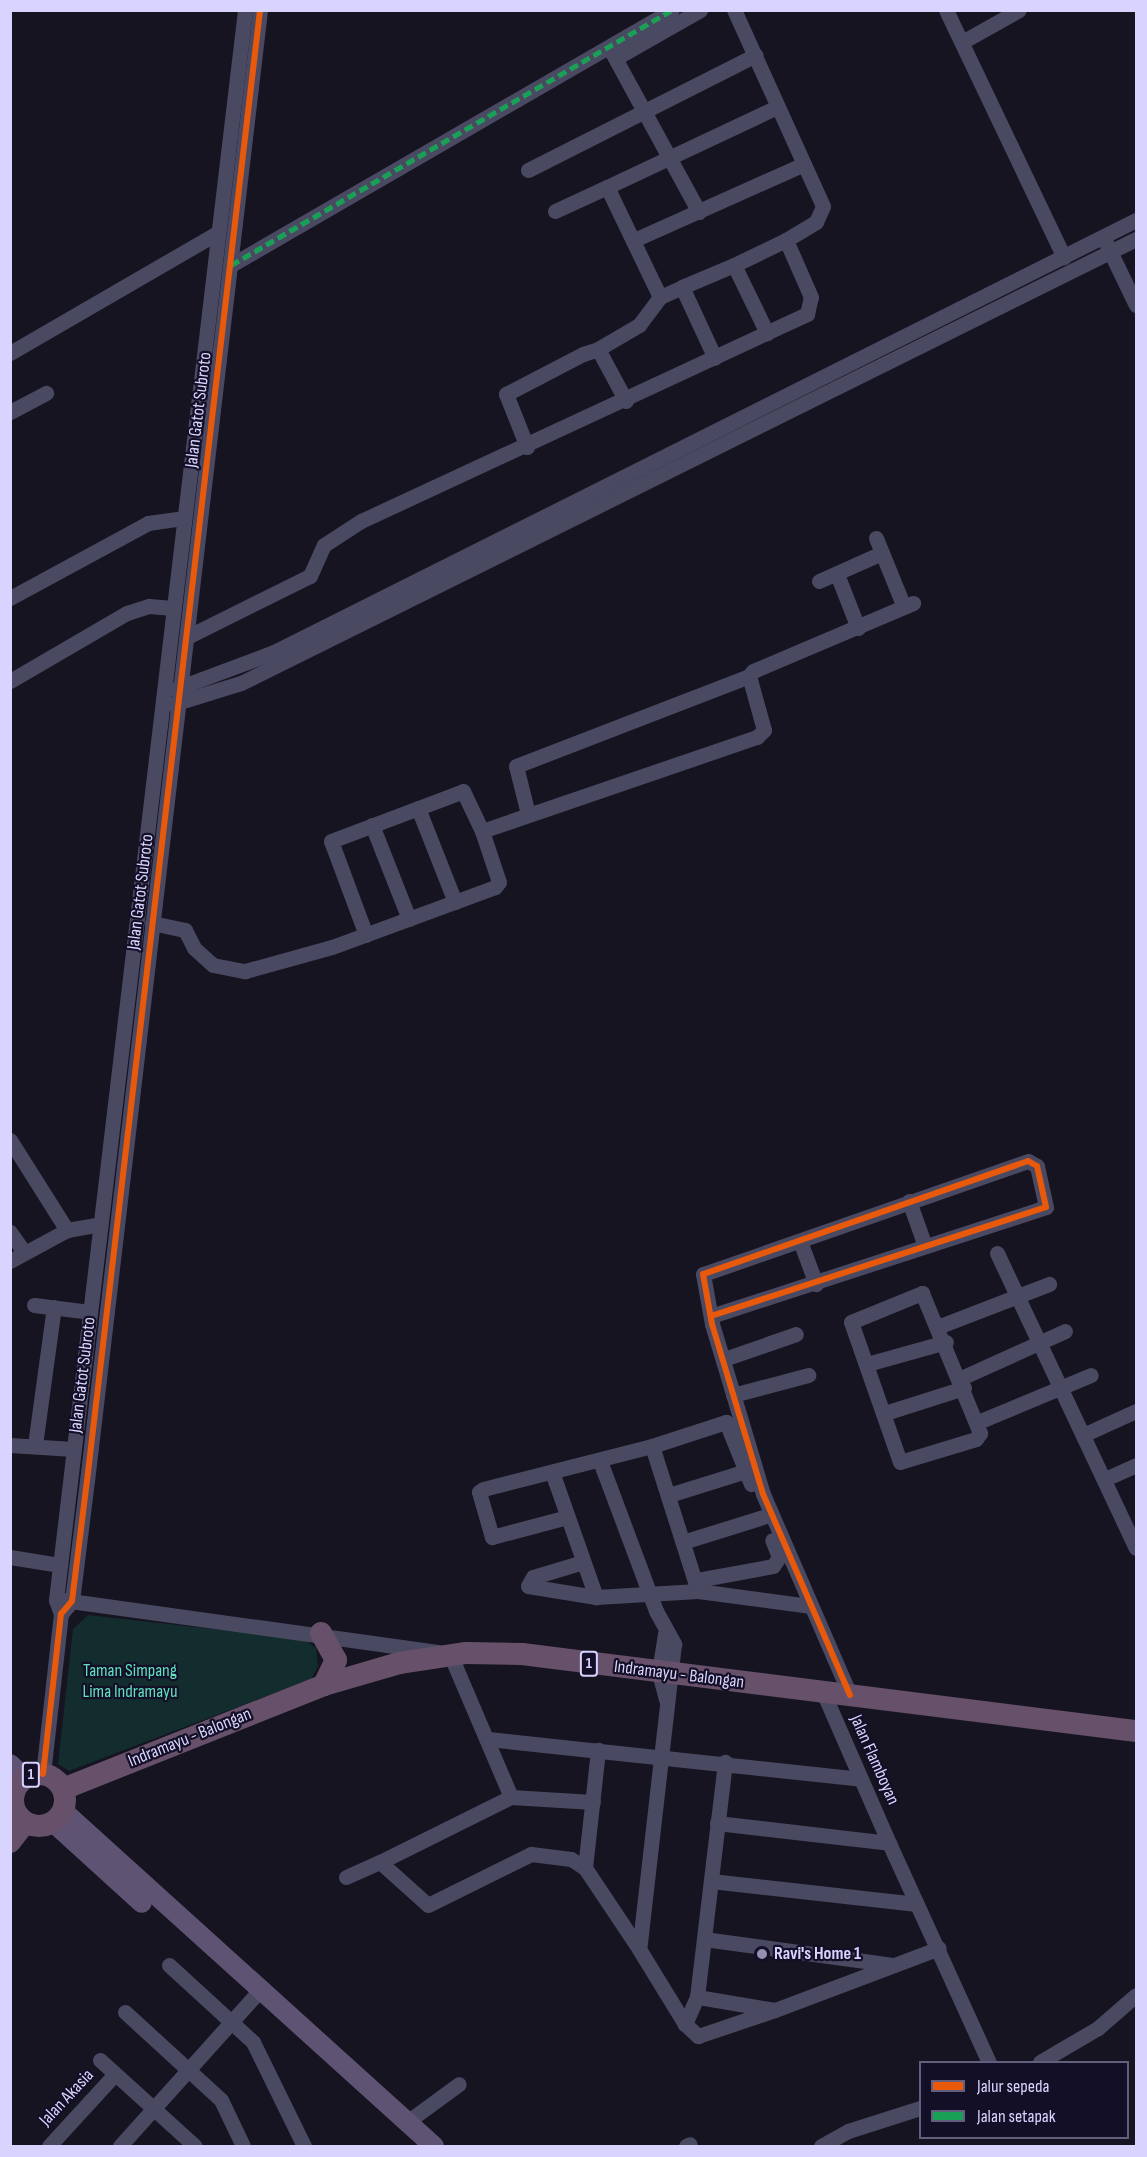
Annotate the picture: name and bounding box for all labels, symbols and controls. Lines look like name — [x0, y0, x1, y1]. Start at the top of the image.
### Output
street label: Jalan Gatot Subroto — [181, 351, 217, 469]
street label: Jalan Gatot Subroto — [123, 833, 159, 951]
street label: Jalan Gatot Subroto — [65, 1316, 101, 1434]
road number: 1 — [578, 1651, 600, 1677]
street label: Indramayu - Balongan — [613, 1656, 745, 1694]
park label: Taman Simpang Lima Indramayu — [83, 1661, 177, 1704]
street label: Indramayu - Balongan — [125, 1703, 255, 1773]
street label: Jalan Flamboyan — [845, 1712, 903, 1808]
road number: 1 — [20, 1762, 42, 1788]
place label: Ravi's Home 1 — [774, 1943, 861, 1965]
marker: Ravi's Home 1 — [755, 1947, 769, 1961]
legend — [919, 2061, 1129, 2139]
street label: Jalan Akasia — [35, 2065, 99, 2131]
text: Jalur sepeda — [977, 2076, 1049, 2097]
text: Jalan setapak — [977, 2106, 1056, 2127]

